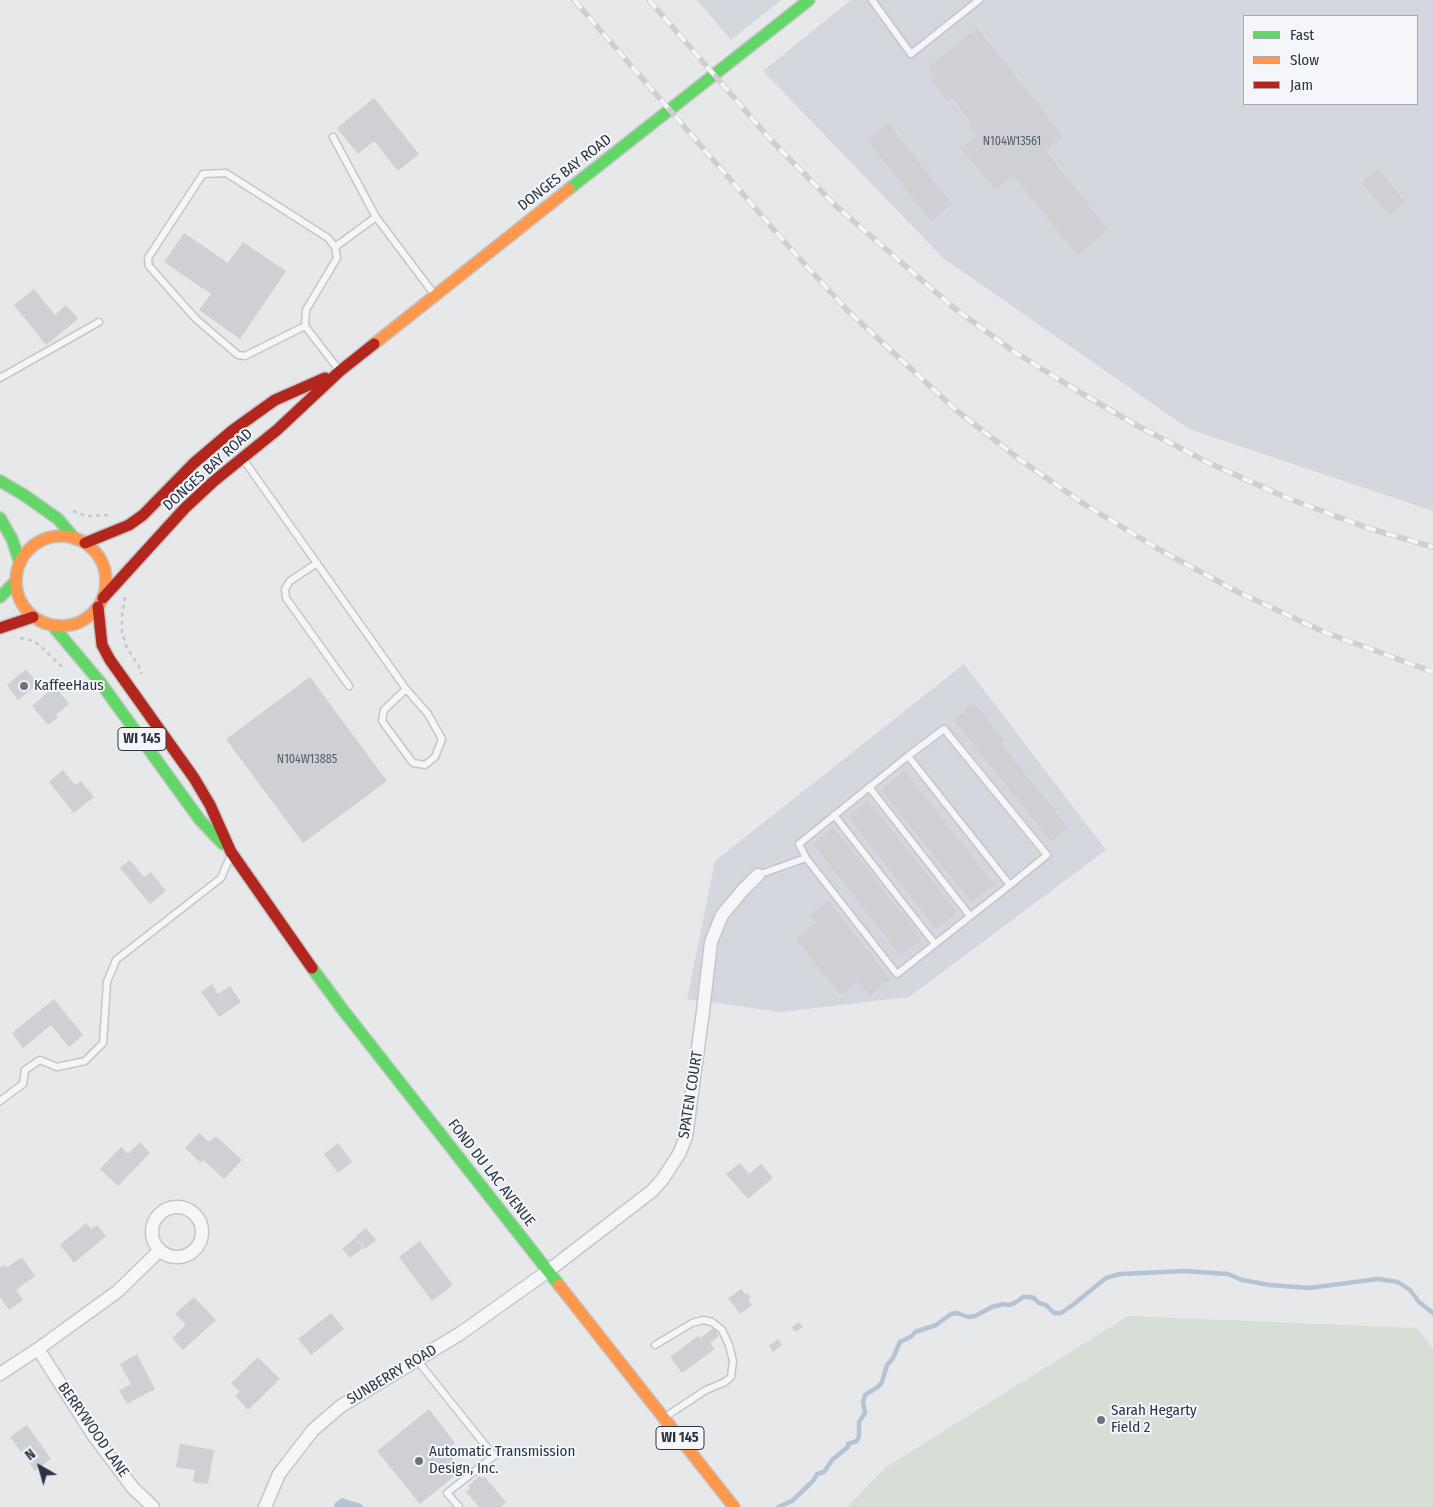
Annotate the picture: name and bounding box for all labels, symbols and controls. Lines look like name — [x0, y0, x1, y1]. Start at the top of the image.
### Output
legend — [1243, 15, 1418, 105]
text: Fast — [1290, 26, 1314, 44]
text: Slow — [1290, 51, 1319, 69]
text: Jam — [1290, 76, 1313, 94]
street label: DONGES BAY ROAD — [515, 131, 615, 215]
house number: N104W13561 — [983, 135, 1041, 149]
street label: DONGES BAY ROAD — [160, 425, 256, 515]
place label: KaffeeHaus — [34, 677, 104, 695]
marker: KaffeeHaus — [18, 680, 30, 692]
road number: WI 145 — [118, 728, 166, 751]
house number: N104W13885 — [277, 753, 337, 767]
street label: SPATEN COURT — [675, 1050, 707, 1140]
street label: FOND DU LAC AVENUE — [444, 1116, 538, 1230]
street label: SUNBERRY ROAD — [344, 1341, 440, 1409]
street label: BERRYWOOD LANE — [54, 1379, 132, 1481]
place label: Sarah Hegarty Field 2 — [1111, 1402, 1197, 1437]
marker: Sarah Hegarty Field 2 — [1095, 1414, 1107, 1426]
road number: WI 145 — [656, 1426, 704, 1450]
north arrow — [15, 1442, 65, 1492]
place label: Automatic Transmission Design, Inc. — [429, 1443, 575, 1478]
text: N — [22, 1446, 39, 1464]
marker: Automatic Transmission Design, Inc. — [413, 1455, 425, 1467]

